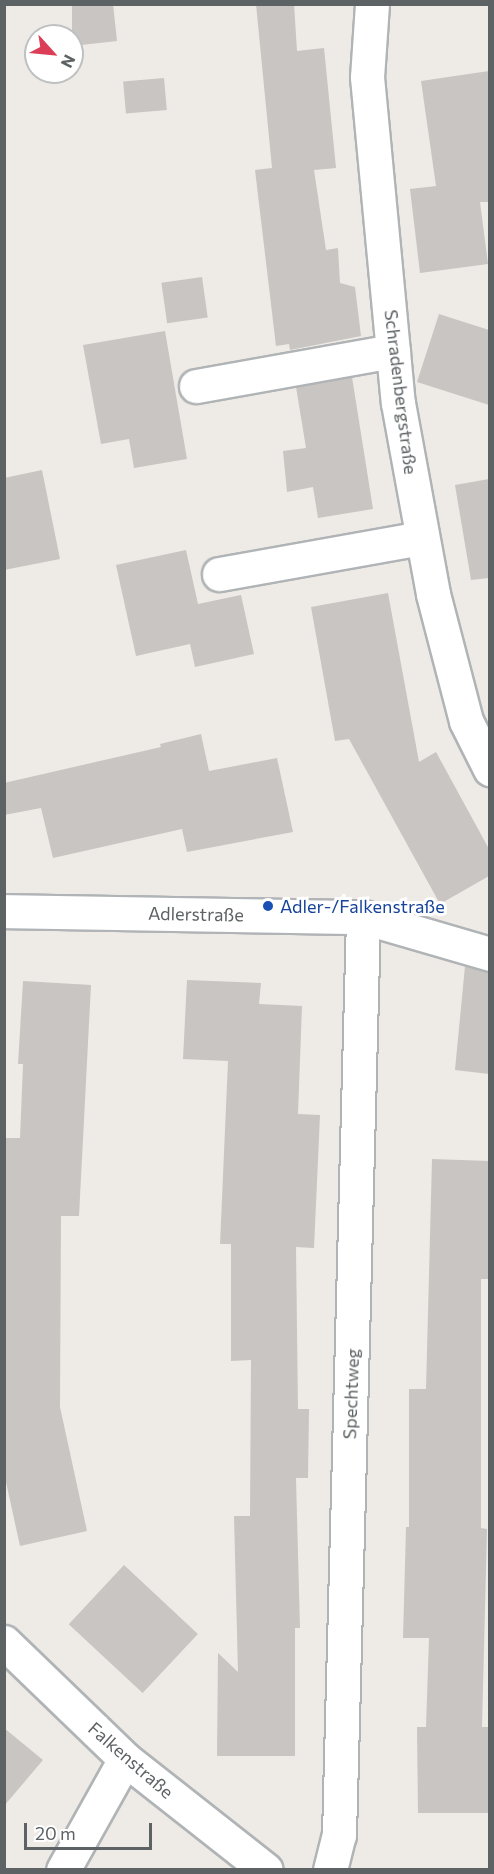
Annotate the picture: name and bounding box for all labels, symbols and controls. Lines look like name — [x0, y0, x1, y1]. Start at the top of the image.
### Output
north arrow — [24, 24, 84, 84]
text: N — [58, 52, 80, 71]
street label: Schradenbergstraße — [380, 308, 422, 476]
place label: Adler-/Falkenstraße — [280, 895, 445, 917]
marker: Adler-/Falkenstraße — [261, 899, 275, 913]
street label: Adlerstraße — [148, 902, 244, 926]
street label: Spechtweg — [339, 1348, 363, 1440]
street label: Falkenstraße — [84, 1717, 178, 1803]
scale bar — [27, 1811, 154, 1849]
text: 20 m — [35, 1822, 76, 1844]

